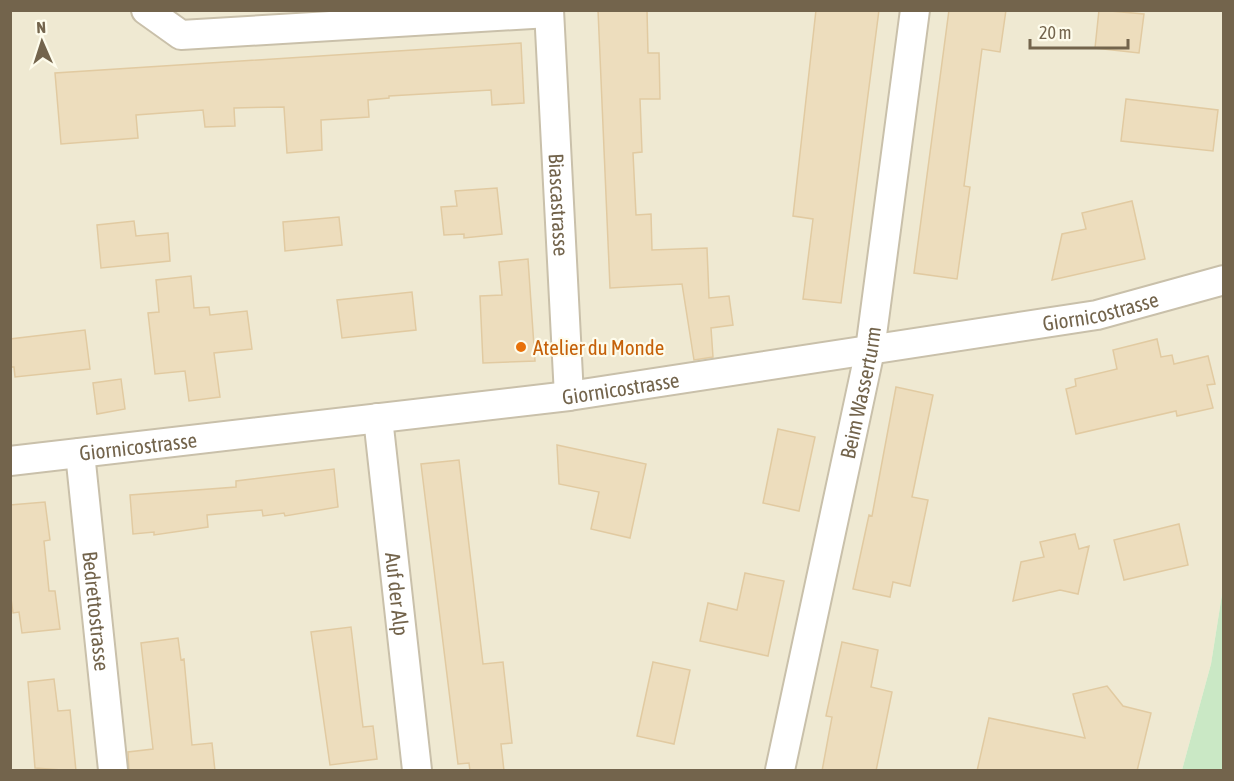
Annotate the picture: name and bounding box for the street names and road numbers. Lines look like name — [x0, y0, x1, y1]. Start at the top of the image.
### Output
street label: Biascastrasse — [544, 153, 574, 257]
street label: Giornicostrasse — [1041, 287, 1161, 335]
street label: Beim Wasserturm — [835, 325, 885, 461]
street label: Giornicostrasse — [561, 367, 681, 409]
street label: Giornicostrasse — [78, 427, 198, 465]
street label: Bedrettostrasse — [78, 550, 115, 672]
street label: Auf der Alp — [381, 551, 414, 637]

